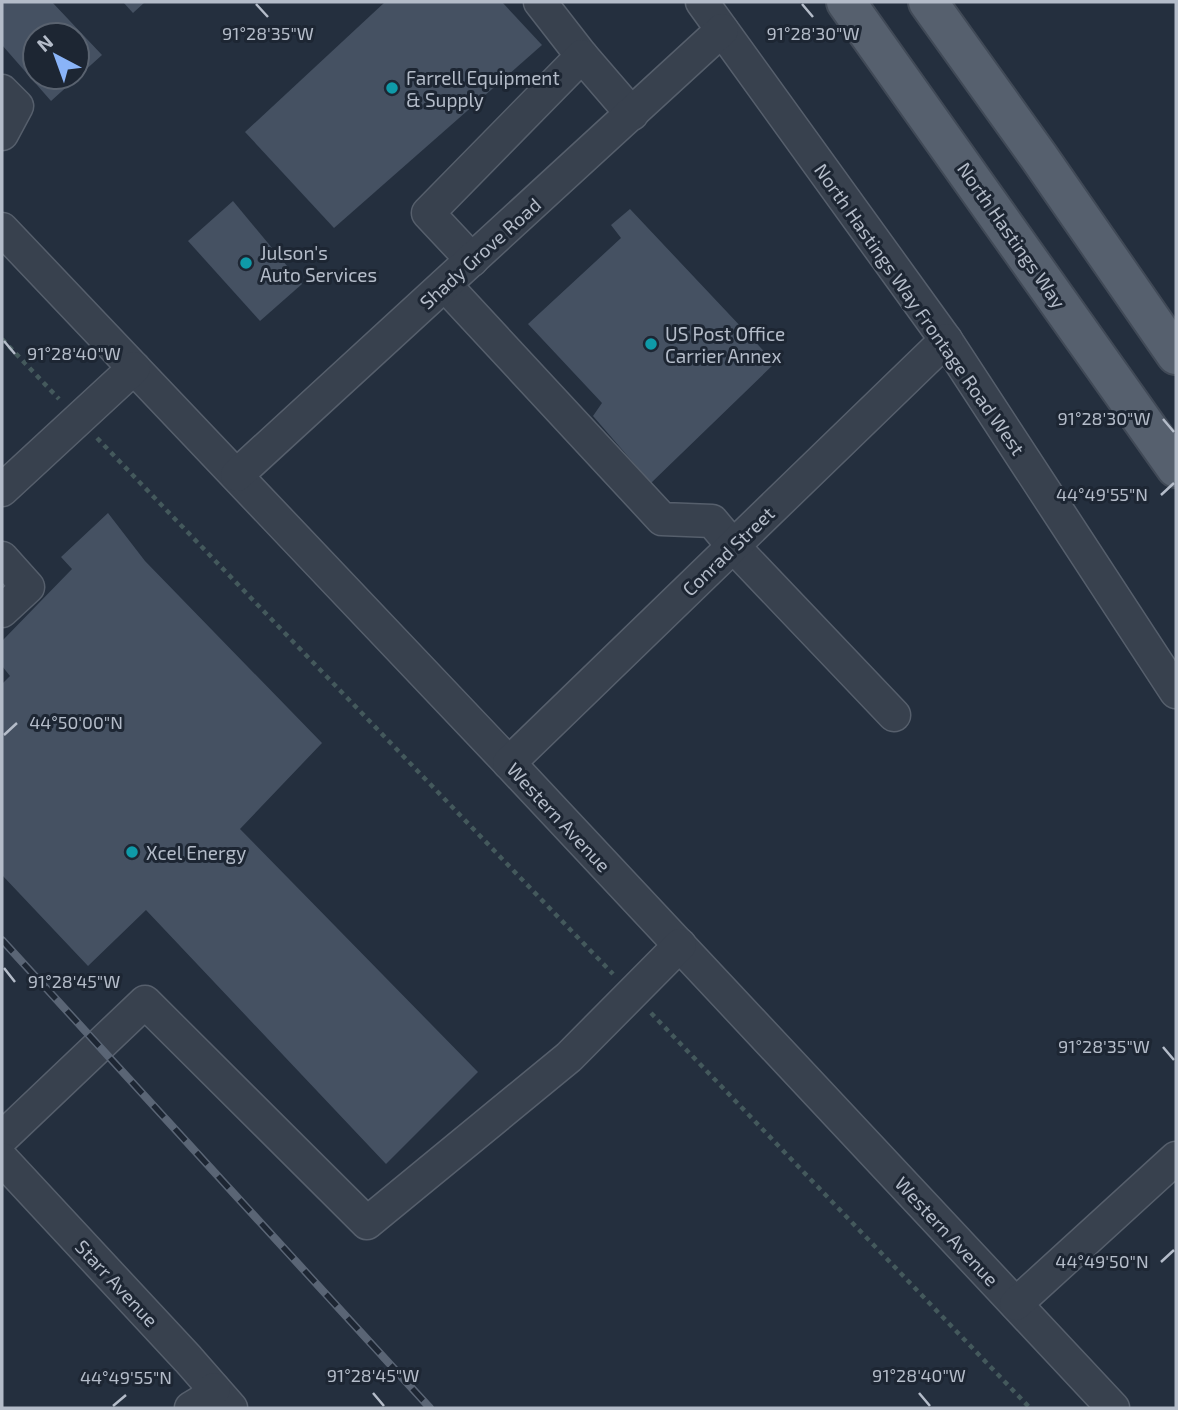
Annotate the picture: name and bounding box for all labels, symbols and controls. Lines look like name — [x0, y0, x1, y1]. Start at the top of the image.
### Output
north arrow — [21, 21, 91, 91]
text: 91°28'35"W — [222, 22, 314, 44]
text: 91°28'30"W — [766, 22, 860, 44]
text: N — [32, 30, 57, 56]
place label: Farrell Equipment & Supply — [406, 66, 560, 111]
marker: Farrell Equipment & Supply — [384, 80, 400, 96]
street label: North Hastings Way — [953, 158, 1071, 312]
street label: North Hastings Way Frontage Road West — [810, 159, 1030, 459]
street label: Shady Grove Road — [415, 193, 545, 313]
place label: Julson's Auto Services — [260, 241, 377, 286]
marker: Julson's Auto Services — [238, 255, 254, 271]
place label: US Post Office Carrier Annex — [665, 322, 785, 367]
marker: US Post Office Carrier Annex — [643, 336, 659, 352]
text: 91°28'40"W — [27, 342, 121, 364]
text: 91°28'30"W — [1057, 407, 1151, 429]
text: 44°49'55"N — [1056, 483, 1148, 505]
street label: Conrad Street — [677, 502, 779, 600]
text: 44°50'00"N — [29, 711, 123, 733]
street label: Western Avenue — [502, 758, 616, 876]
place label: Xcel Energy — [146, 841, 246, 864]
marker: Xcel Energy — [124, 844, 140, 860]
text: 91°28'45"W — [28, 970, 120, 992]
text: 91°28'35"W — [1058, 1035, 1150, 1057]
street label: Western Avenue — [890, 1172, 1004, 1290]
street label: Starr Avenue — [71, 1235, 163, 1331]
text: 44°49'50"N — [1055, 1250, 1149, 1272]
text: 91°28'45"W — [327, 1364, 419, 1386]
text: 91°28'40"W — [872, 1364, 966, 1386]
text: 44°49'55"N — [80, 1366, 172, 1388]

